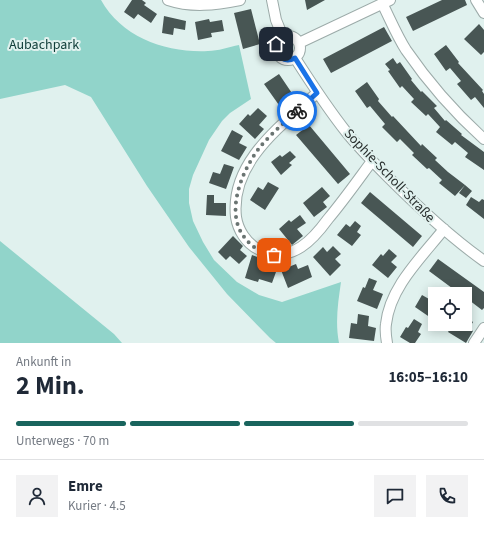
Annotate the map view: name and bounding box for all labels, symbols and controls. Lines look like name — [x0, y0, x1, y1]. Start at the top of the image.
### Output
pin — [259, 27, 293, 61]
icon: home — [265, 33, 287, 55]
park label: Aubachpark — [9, 35, 79, 55]
courier — [277, 91, 317, 131]
icon: bike — [286, 100, 308, 122]
street label: Sophie-Scholl-Straße — [339, 124, 440, 227]
pin — [257, 238, 291, 272]
icon: bag — [263, 244, 285, 266]
map controls — [428, 287, 472, 331]
button: locate — [428, 287, 472, 331]
text: Ankunft in — [16, 353, 71, 371]
text: 2 Min. — [16, 367, 85, 404]
text: 16:05–16:10 — [388, 367, 468, 388]
text: Unterwegs · 70 m — [16, 432, 109, 450]
button: person — [16, 475, 58, 517]
button: chat — [374, 475, 416, 517]
button: phone — [426, 475, 468, 517]
text: Emre — [68, 476, 103, 497]
text: Kurier · 4.5 — [68, 497, 126, 515]

